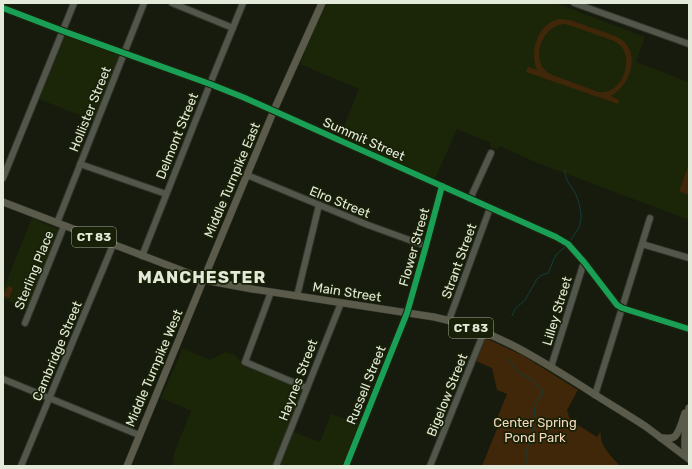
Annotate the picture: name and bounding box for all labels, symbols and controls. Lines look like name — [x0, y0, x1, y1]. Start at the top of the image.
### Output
street label: Hollister Street — [66, 64, 114, 154]
street label: Delmont Street — [153, 91, 201, 181]
street label: Summit Street — [321, 114, 407, 164]
street label: Middle Turnpike East — [201, 120, 263, 240]
street label: Elro Street — [307, 183, 373, 221]
street label: Flower Street — [396, 206, 432, 288]
street label: Strant Street — [438, 221, 480, 301]
road number: CT 83 — [72, 227, 116, 247]
street label: Sterling Place — [11, 228, 58, 312]
district label: MANCHESTER — [138, 267, 266, 287]
street label: Lilley Street — [539, 275, 575, 347]
street label: Main Street — [312, 279, 382, 305]
street label: Cambridge Street — [29, 299, 86, 403]
street label: Middle Turnpike West — [122, 307, 186, 429]
road number: CT 83 — [449, 318, 493, 338]
street label: Haynes Street — [276, 337, 320, 423]
street label: Russell Street — [343, 343, 389, 427]
street label: Bigelow Street — [424, 351, 471, 439]
park label: Center Spring Pond Park — [493, 415, 577, 445]

